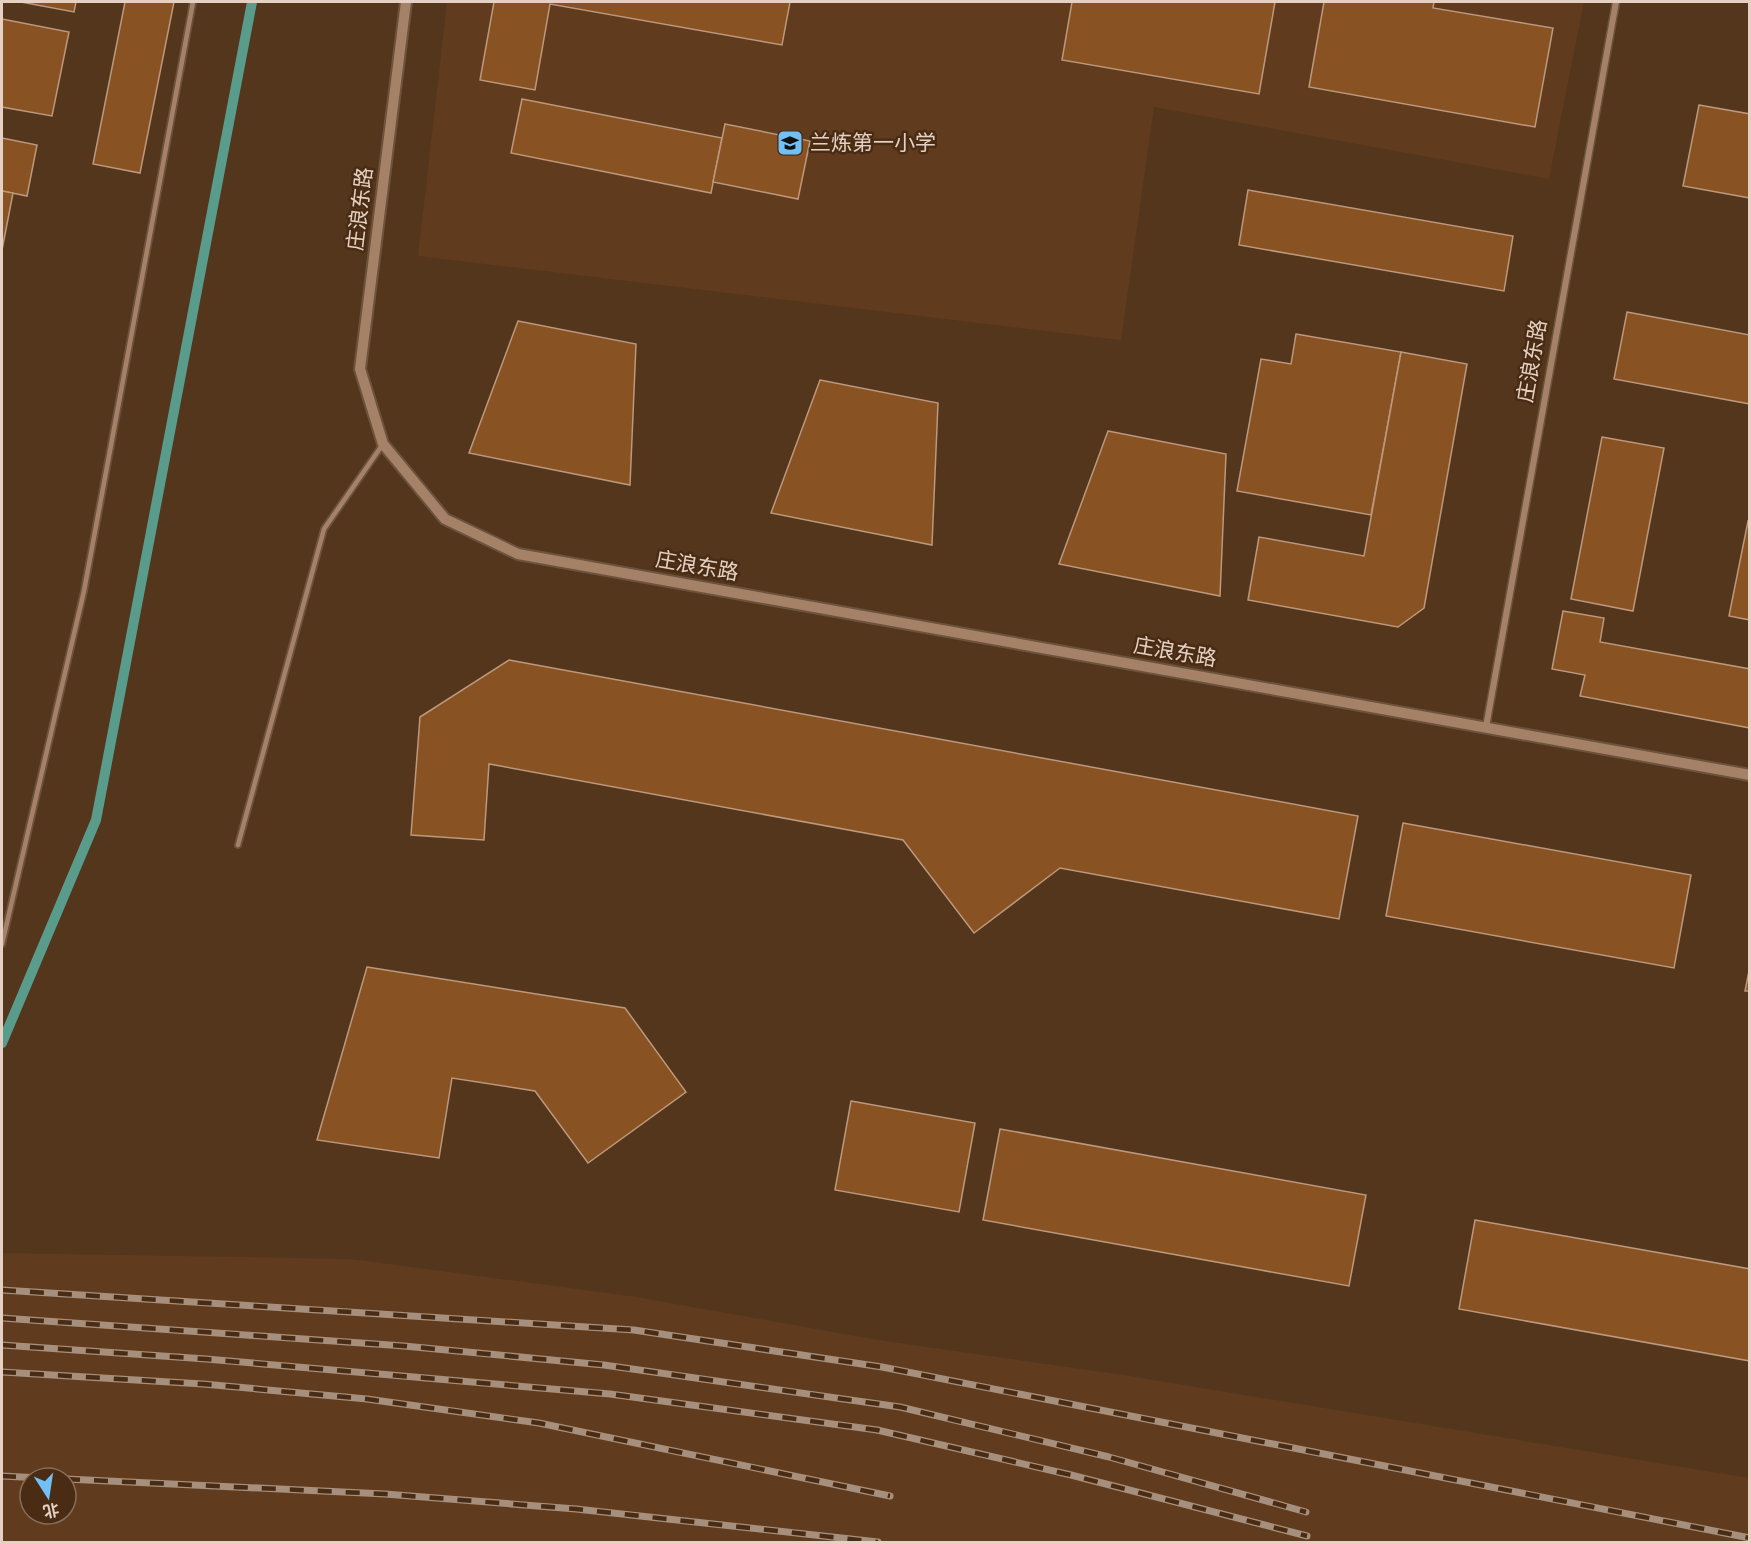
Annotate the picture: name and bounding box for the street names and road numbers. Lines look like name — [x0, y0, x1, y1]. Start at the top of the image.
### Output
street label: 庄浪东路 — [342, 166, 377, 252]
street label: 庄浪东路 — [1512, 317, 1551, 404]
street label: 庄浪东路 — [654, 546, 741, 585]
street label: 庄浪东路 — [1132, 632, 1219, 671]

